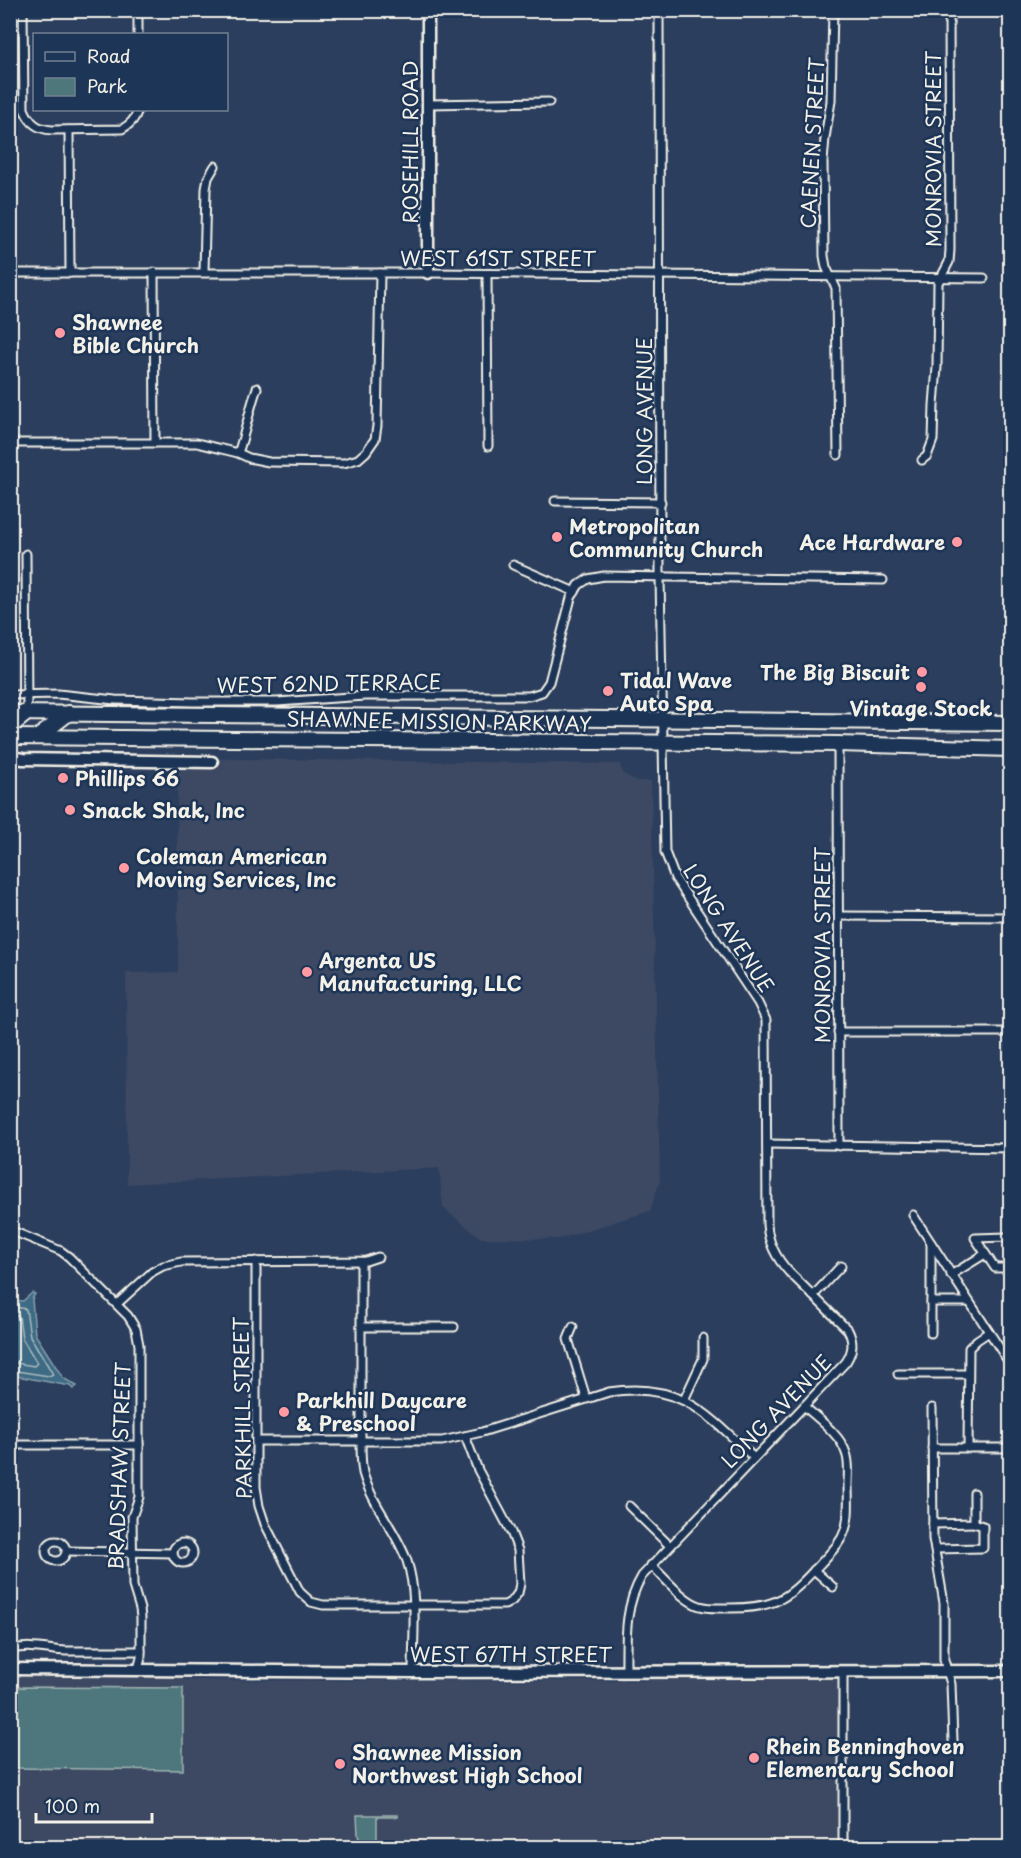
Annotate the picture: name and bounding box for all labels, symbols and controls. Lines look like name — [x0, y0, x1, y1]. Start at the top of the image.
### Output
legend — [33, 33, 228, 111]
text: Road — [87, 42, 131, 69]
street label: MONROVIA STREET — [918, 50, 948, 247]
street label: CAENEN STREET — [793, 56, 831, 229]
street label: ROSEHILL ROAD — [395, 60, 425, 224]
text: Park — [87, 72, 127, 99]
street label: WEST 61ST STREET — [400, 243, 596, 273]
place label: Shawnee Bible Church — [72, 307, 199, 360]
marker: Shawnee Bible Church — [53, 326, 67, 340]
street label: LONG AVENUE — [629, 337, 659, 485]
place label: Metropolitan Community Church — [569, 511, 763, 564]
place label: Ace Hardware — [798, 527, 945, 557]
marker: Metropolitan Community Church — [550, 530, 564, 544]
marker: Ace Hardware — [950, 535, 964, 549]
place label: The Big Biscuit — [760, 657, 910, 687]
place label: Tidal Wave Auto Spa — [620, 665, 732, 718]
marker: The Big Biscuit — [915, 665, 929, 679]
street label: WEST 62ND TERRACE — [216, 666, 442, 700]
marker: Vintage Stock — [914, 680, 928, 694]
marker: Tidal Wave Auto Spa — [601, 684, 615, 698]
place label: Vintage Stock — [850, 693, 993, 723]
street label: SHAWNEE MISSION PARKWAY — [286, 703, 592, 739]
place label: Phillips 66 — [75, 763, 179, 793]
marker: Phillips 66 — [56, 771, 70, 785]
place label: Snack Shak, Inc — [82, 795, 245, 825]
marker: Snack Shak, Inc — [63, 803, 77, 817]
place label: Coleman American Moving Services, Inc — [136, 841, 336, 894]
street label: MONROVIA STREET — [807, 846, 837, 1043]
street label: LONG AVENUE — [676, 858, 782, 998]
marker: Coleman American Moving Services, Inc — [117, 861, 131, 875]
place label: Argenta US Manufacturing, LLC — [318, 945, 522, 998]
marker: Argenta US Manufacturing, LLC — [300, 965, 314, 979]
street label: PARKHILL STREET — [225, 1316, 259, 1499]
street label: LONG AVENUE — [714, 1347, 838, 1475]
street label: BRADSHAW STREET — [100, 1361, 138, 1571]
place label: Parkhill Daycare & Preschool — [296, 1385, 467, 1438]
marker: Parkhill Daycare & Preschool — [277, 1405, 291, 1419]
street label: WEST 67TH STREET — [410, 1639, 613, 1669]
place label: Rhein Benninghoven Elementary School — [766, 1731, 965, 1784]
place label: Shawnee Mission Northwest High School — [352, 1737, 582, 1790]
marker: Rhein Benninghoven Elementary School — [747, 1751, 761, 1765]
marker: Shawnee Mission Northwest High School — [333, 1757, 347, 1771]
scale bar — [36, 1786, 152, 1824]
text: 100 m — [45, 1792, 100, 1819]

